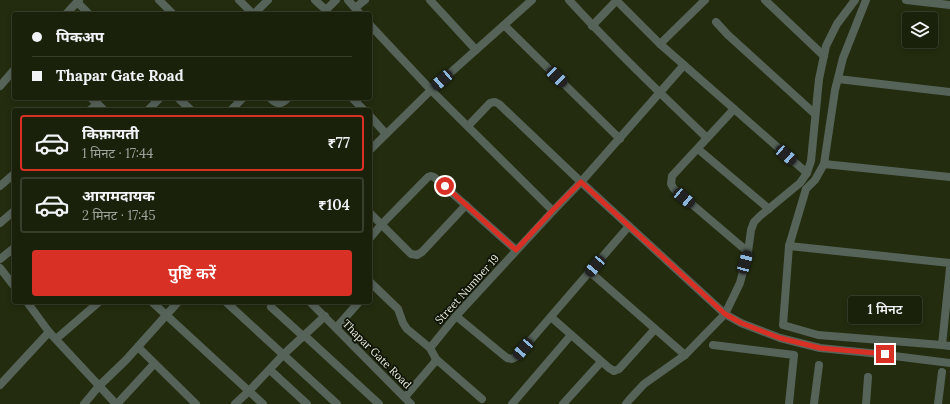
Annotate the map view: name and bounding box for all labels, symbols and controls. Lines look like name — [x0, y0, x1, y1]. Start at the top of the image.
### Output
map controls — [902, 12, 938, 48]
button: layers — [902, 12, 938, 48]
text: पिकअप — [56, 27, 104, 46]
car — [544, 64, 570, 90]
text: Thapar Gate Road — [56, 66, 184, 85]
car — [429, 68, 455, 92]
text: किफ़ायती — [82, 124, 139, 143]
icon: car — [34, 125, 70, 161]
text: ₹77 — [327, 133, 350, 152]
car — [773, 143, 799, 167]
text: 1 मिनट · 17:44 — [82, 145, 153, 162]
route start — [436, 177, 454, 195]
text: आरामदायक — [82, 186, 155, 205]
car — [671, 186, 697, 210]
icon: car — [34, 187, 70, 223]
text: ₹104 — [318, 195, 350, 214]
text: 2 मिनट · 17:45 — [82, 207, 156, 224]
car — [736, 249, 754, 275]
button: पुष्टि करें — [32, 250, 352, 296]
street label: Street Number 19 — [432, 251, 502, 327]
car — [583, 253, 607, 279]
callout: 1 मिनट — [848, 296, 922, 324]
text: 1 मिनट — [868, 301, 902, 318]
street label: Thapar Gate Road — [340, 317, 415, 392]
car — [511, 336, 535, 362]
route end — [876, 345, 894, 363]

